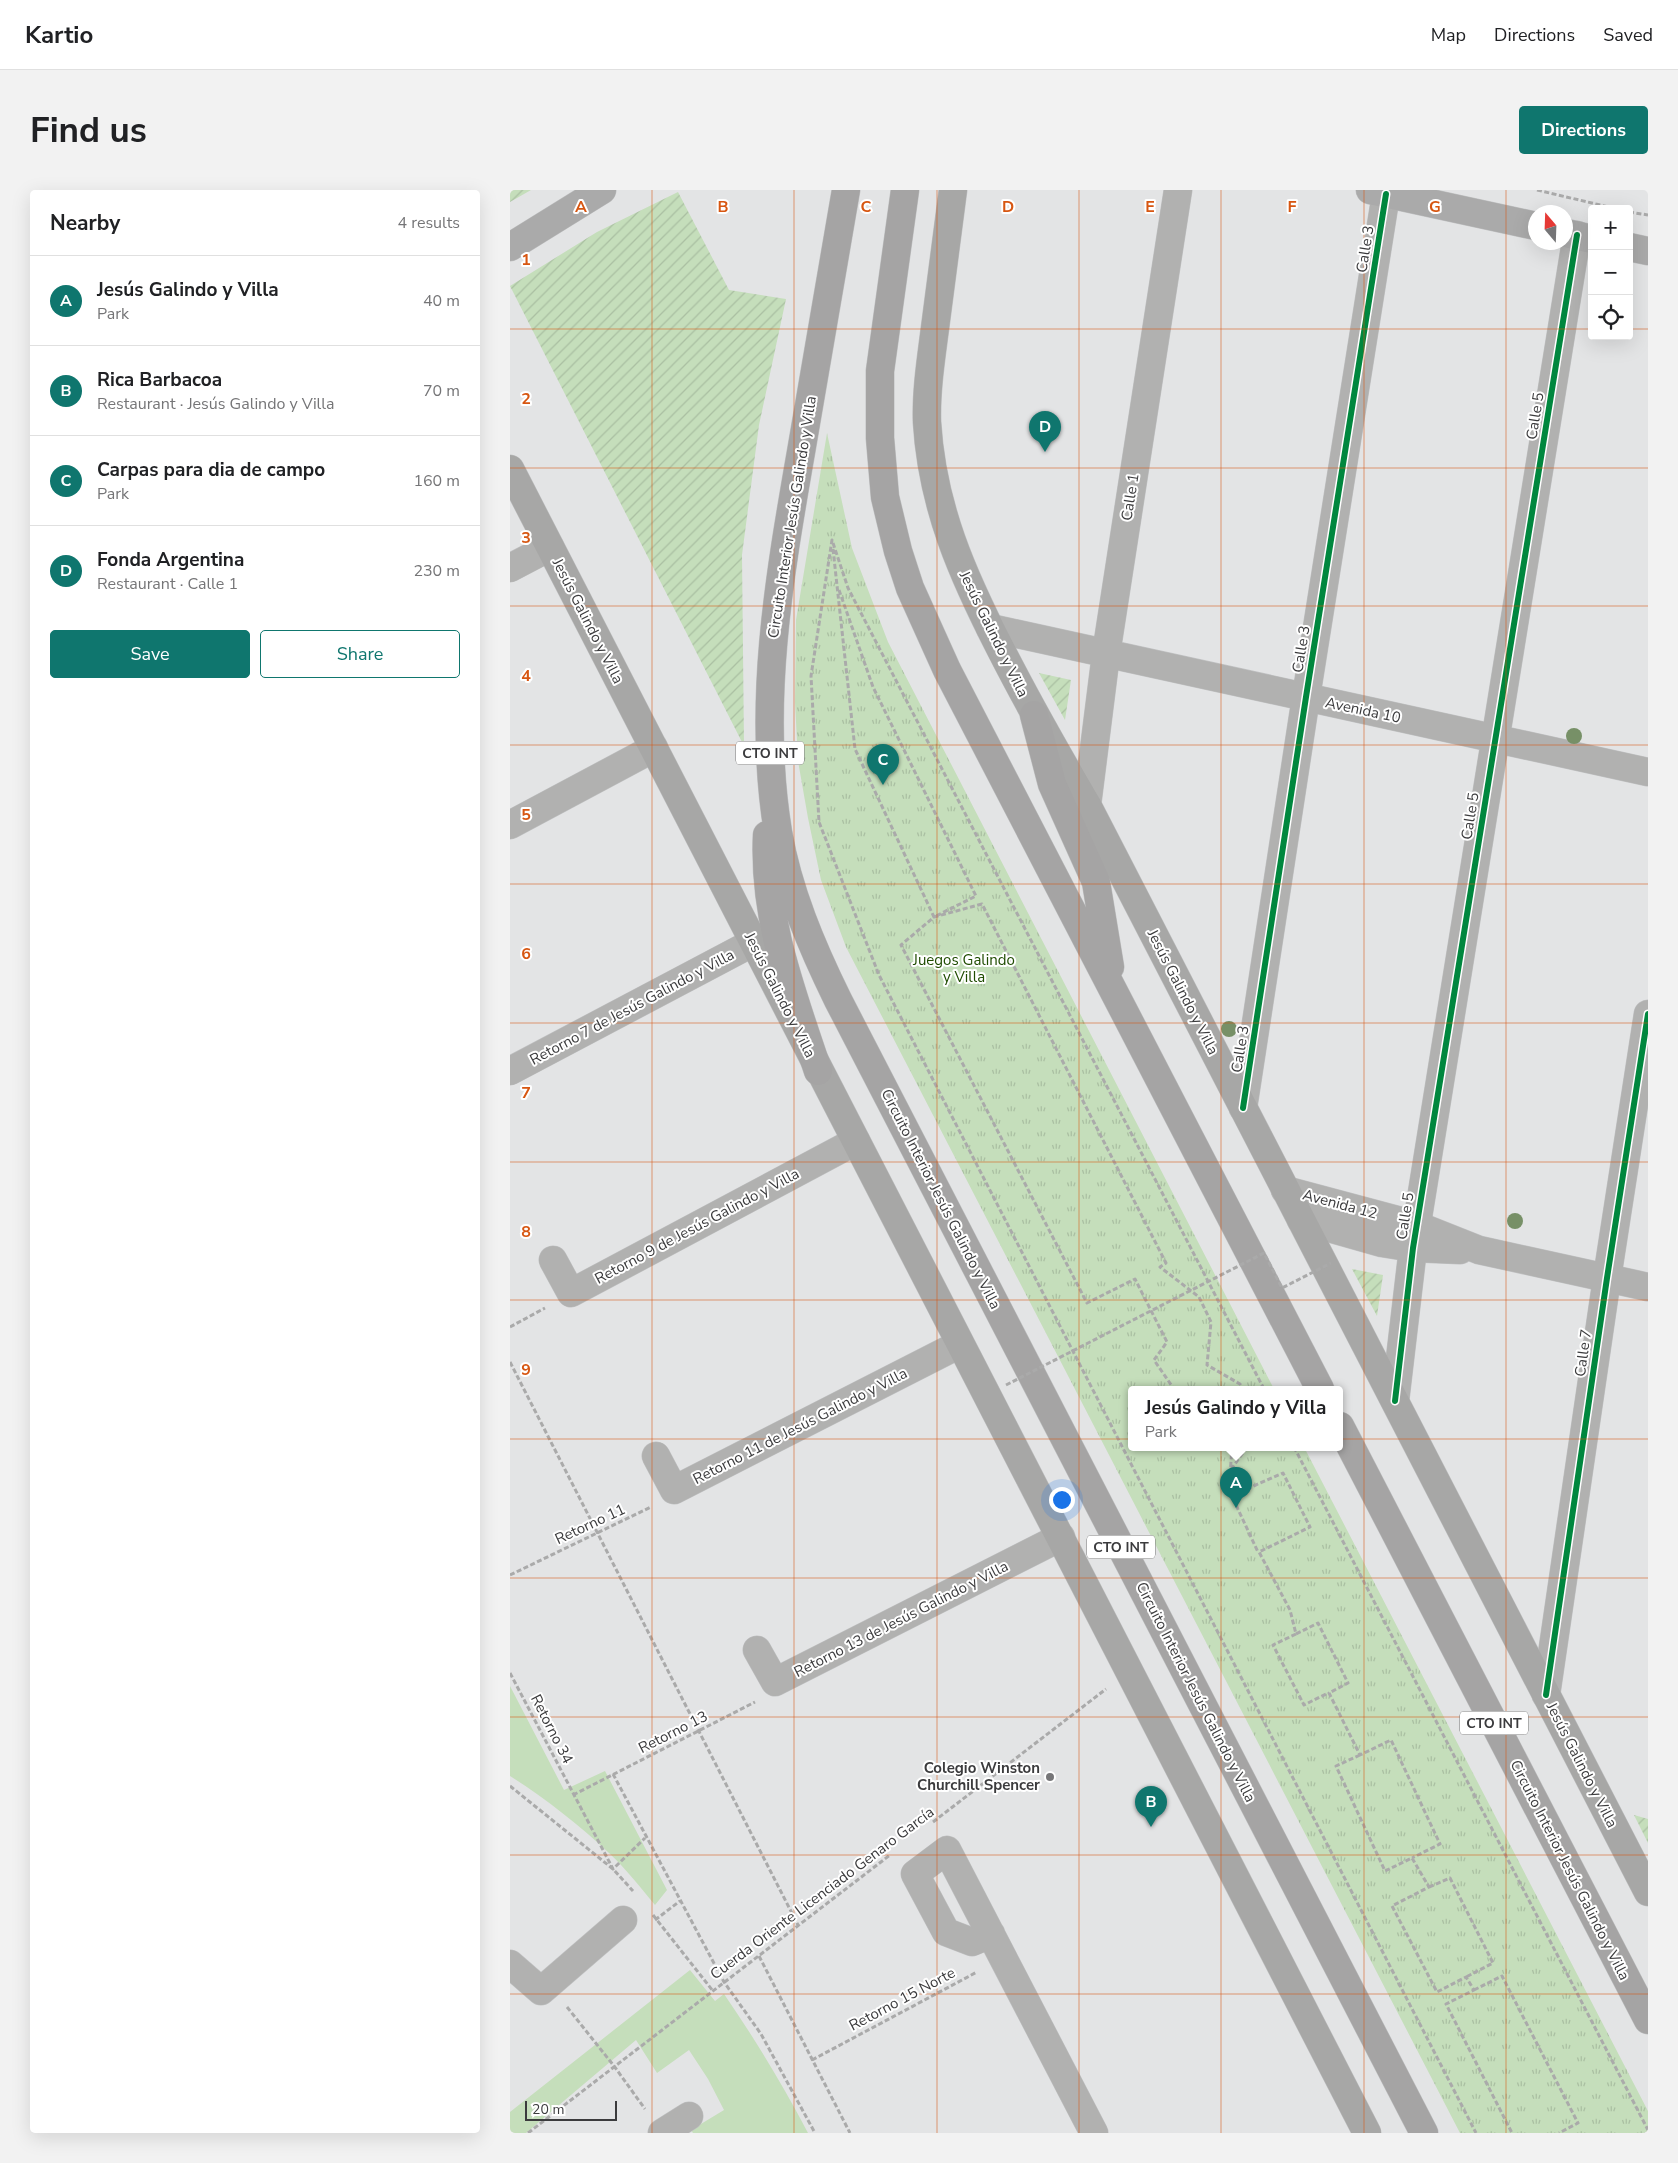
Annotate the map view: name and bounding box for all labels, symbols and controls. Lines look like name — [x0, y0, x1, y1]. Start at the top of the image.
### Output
text: Kartio — [25, 19, 93, 51]
text: Map — [1431, 23, 1466, 47]
text: Directions — [1494, 23, 1575, 47]
text: Saved — [1603, 23, 1653, 47]
button: Directions — [1519, 106, 1648, 154]
text: Find us — [30, 107, 147, 154]
text: A — [575, 196, 587, 218]
text: B — [717, 196, 729, 218]
text: C — [861, 196, 872, 218]
text: D — [1002, 196, 1014, 218]
text: E — [1145, 196, 1155, 218]
text: F — [1288, 196, 1297, 218]
text: G — [1429, 196, 1441, 218]
north arrow — [1528, 205, 1573, 250]
map controls — [1588, 205, 1633, 340]
button: + — [1588, 205, 1633, 250]
text: Nearby — [50, 209, 120, 237]
text: 4 results — [398, 212, 460, 234]
street label: Calle 3 — [1351, 224, 1379, 274]
text: 1 — [521, 249, 531, 271]
button: − — [1588, 250, 1633, 295]
text: Jesús Galindo y Villa — [97, 277, 279, 303]
text: A — [60, 290, 72, 312]
text: 40 m — [423, 290, 460, 312]
button: locate — [1588, 295, 1633, 340]
text: Park — [97, 303, 129, 325]
text: Rica Barbacoa — [97, 367, 222, 393]
text: B — [60, 380, 72, 402]
text: 70 m — [423, 380, 460, 402]
text: 2 — [521, 388, 531, 410]
street label: Calle 5 — [1521, 391, 1549, 441]
text: Restaurant · Jesús Galindo y Villa — [97, 393, 335, 415]
street label: Circuito Interior Jesús Galindo y Villa — [763, 394, 821, 640]
pin: D — [1029, 411, 1061, 452]
text: Carpas para dia de campo — [97, 457, 325, 483]
text: C — [61, 470, 71, 492]
text: 160 m — [413, 470, 460, 492]
street label: Calle 1 — [1116, 472, 1144, 522]
text: Park — [97, 483, 129, 505]
text: 3 — [521, 527, 531, 549]
text: Fonda Argentina — [97, 547, 244, 573]
street label: Jesús Galindo y Villa — [547, 554, 628, 687]
text: D — [60, 560, 72, 582]
text: 230 m — [413, 560, 460, 582]
street label: Jesús Galindo y Villa — [954, 567, 1033, 700]
text: Restaurant · Calle 1 — [97, 573, 238, 595]
street label: Calle 3 — [1287, 624, 1315, 674]
button: Save — [50, 630, 250, 678]
button: Share — [260, 630, 460, 678]
text: 4 — [521, 665, 531, 687]
street label: Avenida 10 — [1323, 692, 1403, 728]
road number: CTO INT — [736, 742, 804, 764]
pin: C — [867, 744, 899, 785]
street label: Calle 5 — [1456, 791, 1484, 841]
text: 5 — [521, 804, 531, 826]
street label: Jesús Galindo y Villa — [1142, 925, 1223, 1058]
street label: Jesús Galindo y Villa — [739, 928, 820, 1061]
text: 6 — [521, 943, 531, 965]
street label: Retorno 7 de Jesús Galindo y Villa — [526, 944, 738, 1070]
park label: Juegos Galindo y Villa — [912, 950, 1015, 987]
street label: Calle 3 — [1226, 1024, 1254, 1074]
text: 7 — [521, 1082, 531, 1104]
street label: Circuito Interior Jesús Galindo y Villa — [876, 1085, 1006, 1313]
street label: Retorno 9 de Jesús Galindo y Villa — [591, 1163, 803, 1289]
street label: Avenida 12 — [1300, 1184, 1380, 1224]
street label: Calle 5 — [1391, 1191, 1419, 1241]
text: 8 — [521, 1221, 531, 1243]
street label: Calle 7 — [1570, 1328, 1596, 1378]
text: 9 — [521, 1359, 531, 1381]
street label: Retorno 11 de Jesús Galindo y Villa — [689, 1363, 911, 1489]
popup — [1128, 1386, 1343, 1451]
text: Jesús Galindo y Villa — [1145, 1395, 1326, 1421]
text: Park — [1145, 1421, 1177, 1443]
pin: A — [1220, 1467, 1252, 1508]
your location — [1049, 1487, 1075, 1513]
street label: Retorno 11 — [552, 1499, 628, 1549]
road number: CTO INT — [1087, 1535, 1155, 1558]
street label: Retorno 13 de Jesús Galindo y Villa — [790, 1556, 1012, 1682]
street label: Circuito Interior Jesús Galindo y Villa — [1131, 1578, 1261, 1806]
street label: Retorno 34 — [526, 1691, 578, 1767]
street label: Jesús Galindo y Villa — [1541, 1698, 1622, 1831]
street label: Retorno 13 — [635, 1706, 711, 1758]
road number: CTO INT — [1460, 1712, 1528, 1735]
street label: Circuito Interior Jesús Galindo y Villa — [1505, 1756, 1635, 1984]
place label: Colegio Winston Churchill Spencer — [917, 1758, 1040, 1795]
marker: Colegio Winston Churchill Spencer — [1044, 1771, 1056, 1783]
pin: B — [1135, 1786, 1167, 1827]
street label: Cuerda Oriente Licenciado Genaro García — [706, 1802, 938, 1984]
street label: Retorno 15 Norte — [845, 1963, 959, 2035]
scale bar — [525, 2098, 618, 2121]
text: 20 m — [532, 2100, 564, 2119]

